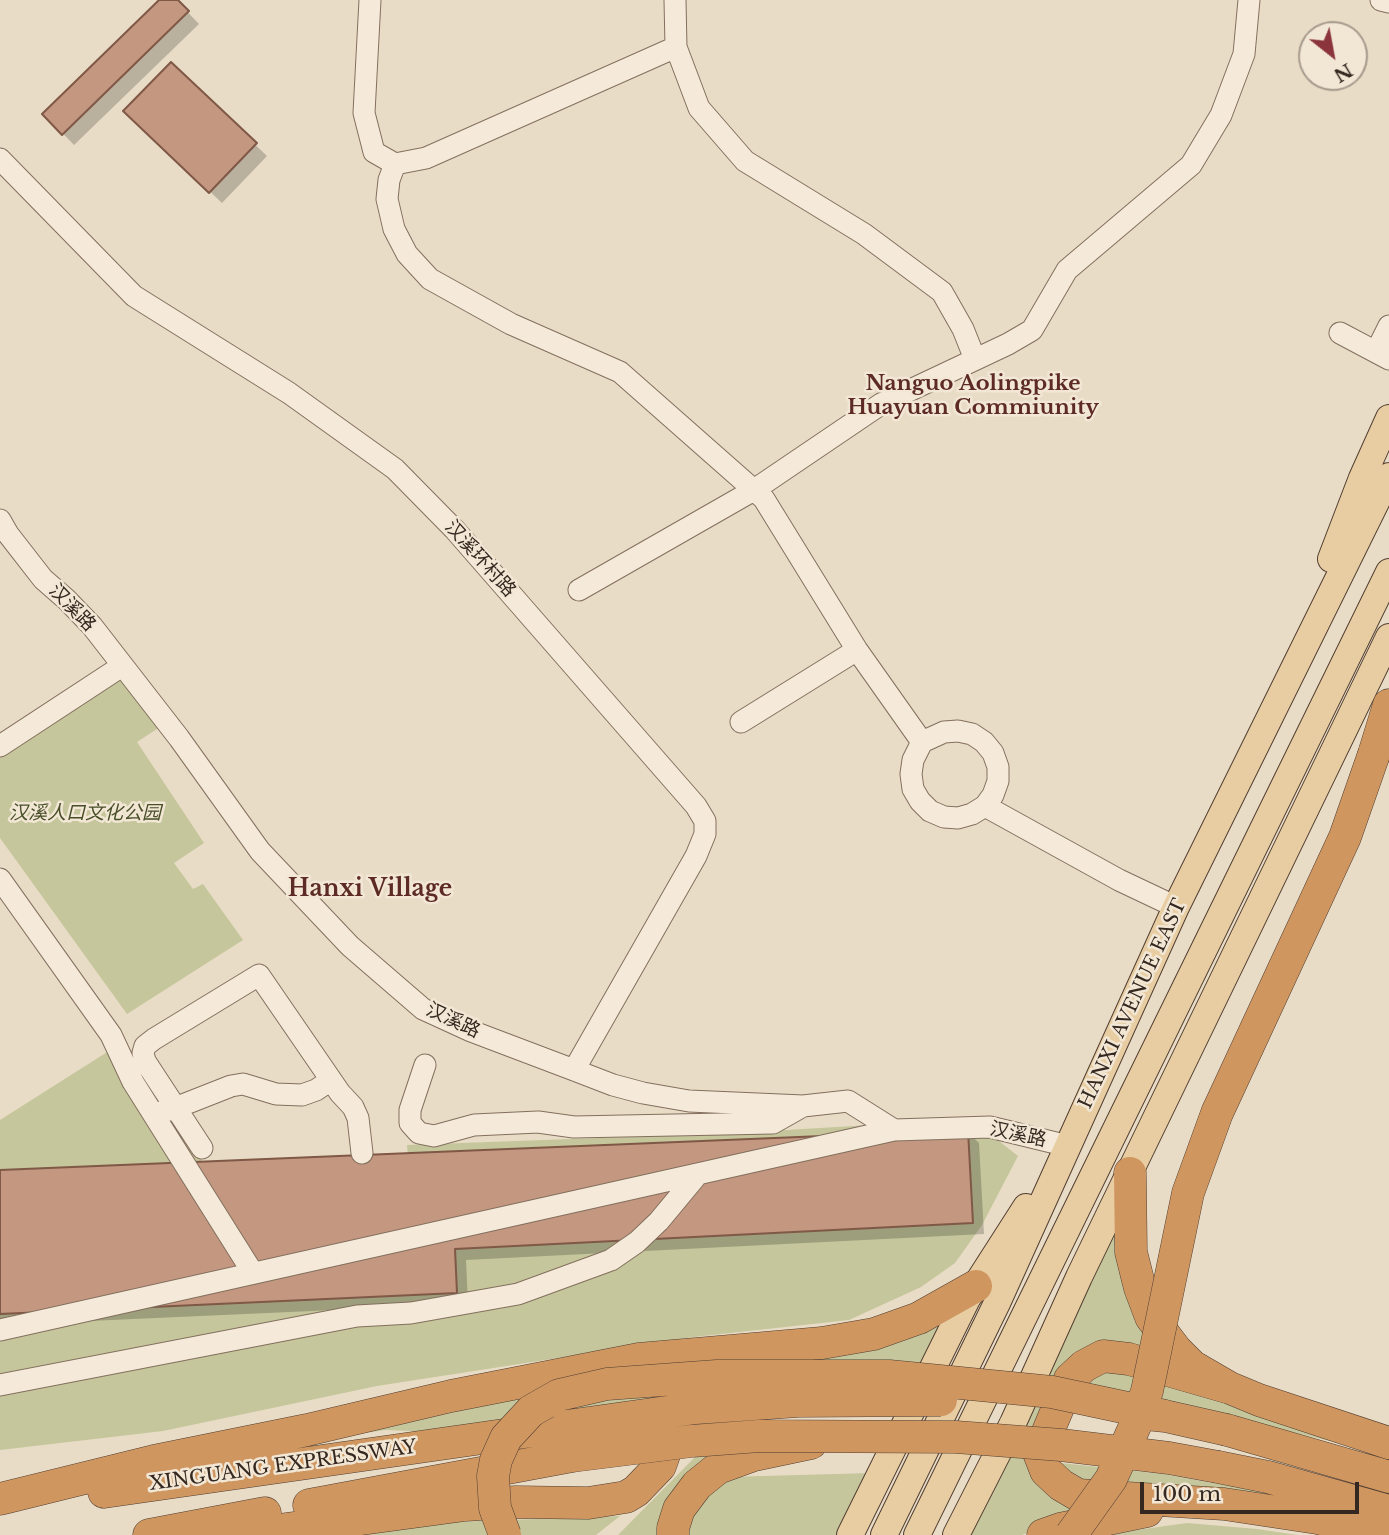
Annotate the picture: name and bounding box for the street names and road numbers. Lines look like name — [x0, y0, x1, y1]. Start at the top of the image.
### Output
street label: 汉溪环村路 — [440, 516, 520, 602]
street label: 汉溪路 — [44, 580, 100, 636]
street label: HANXI AVENUE EAST — [1074, 896, 1192, 1112]
street label: 汉溪路 — [422, 999, 484, 1043]
street label: 汉溪路 — [988, 1118, 1048, 1152]
street label: XINGUANG EXPRESSWAY — [148, 1436, 418, 1496]

